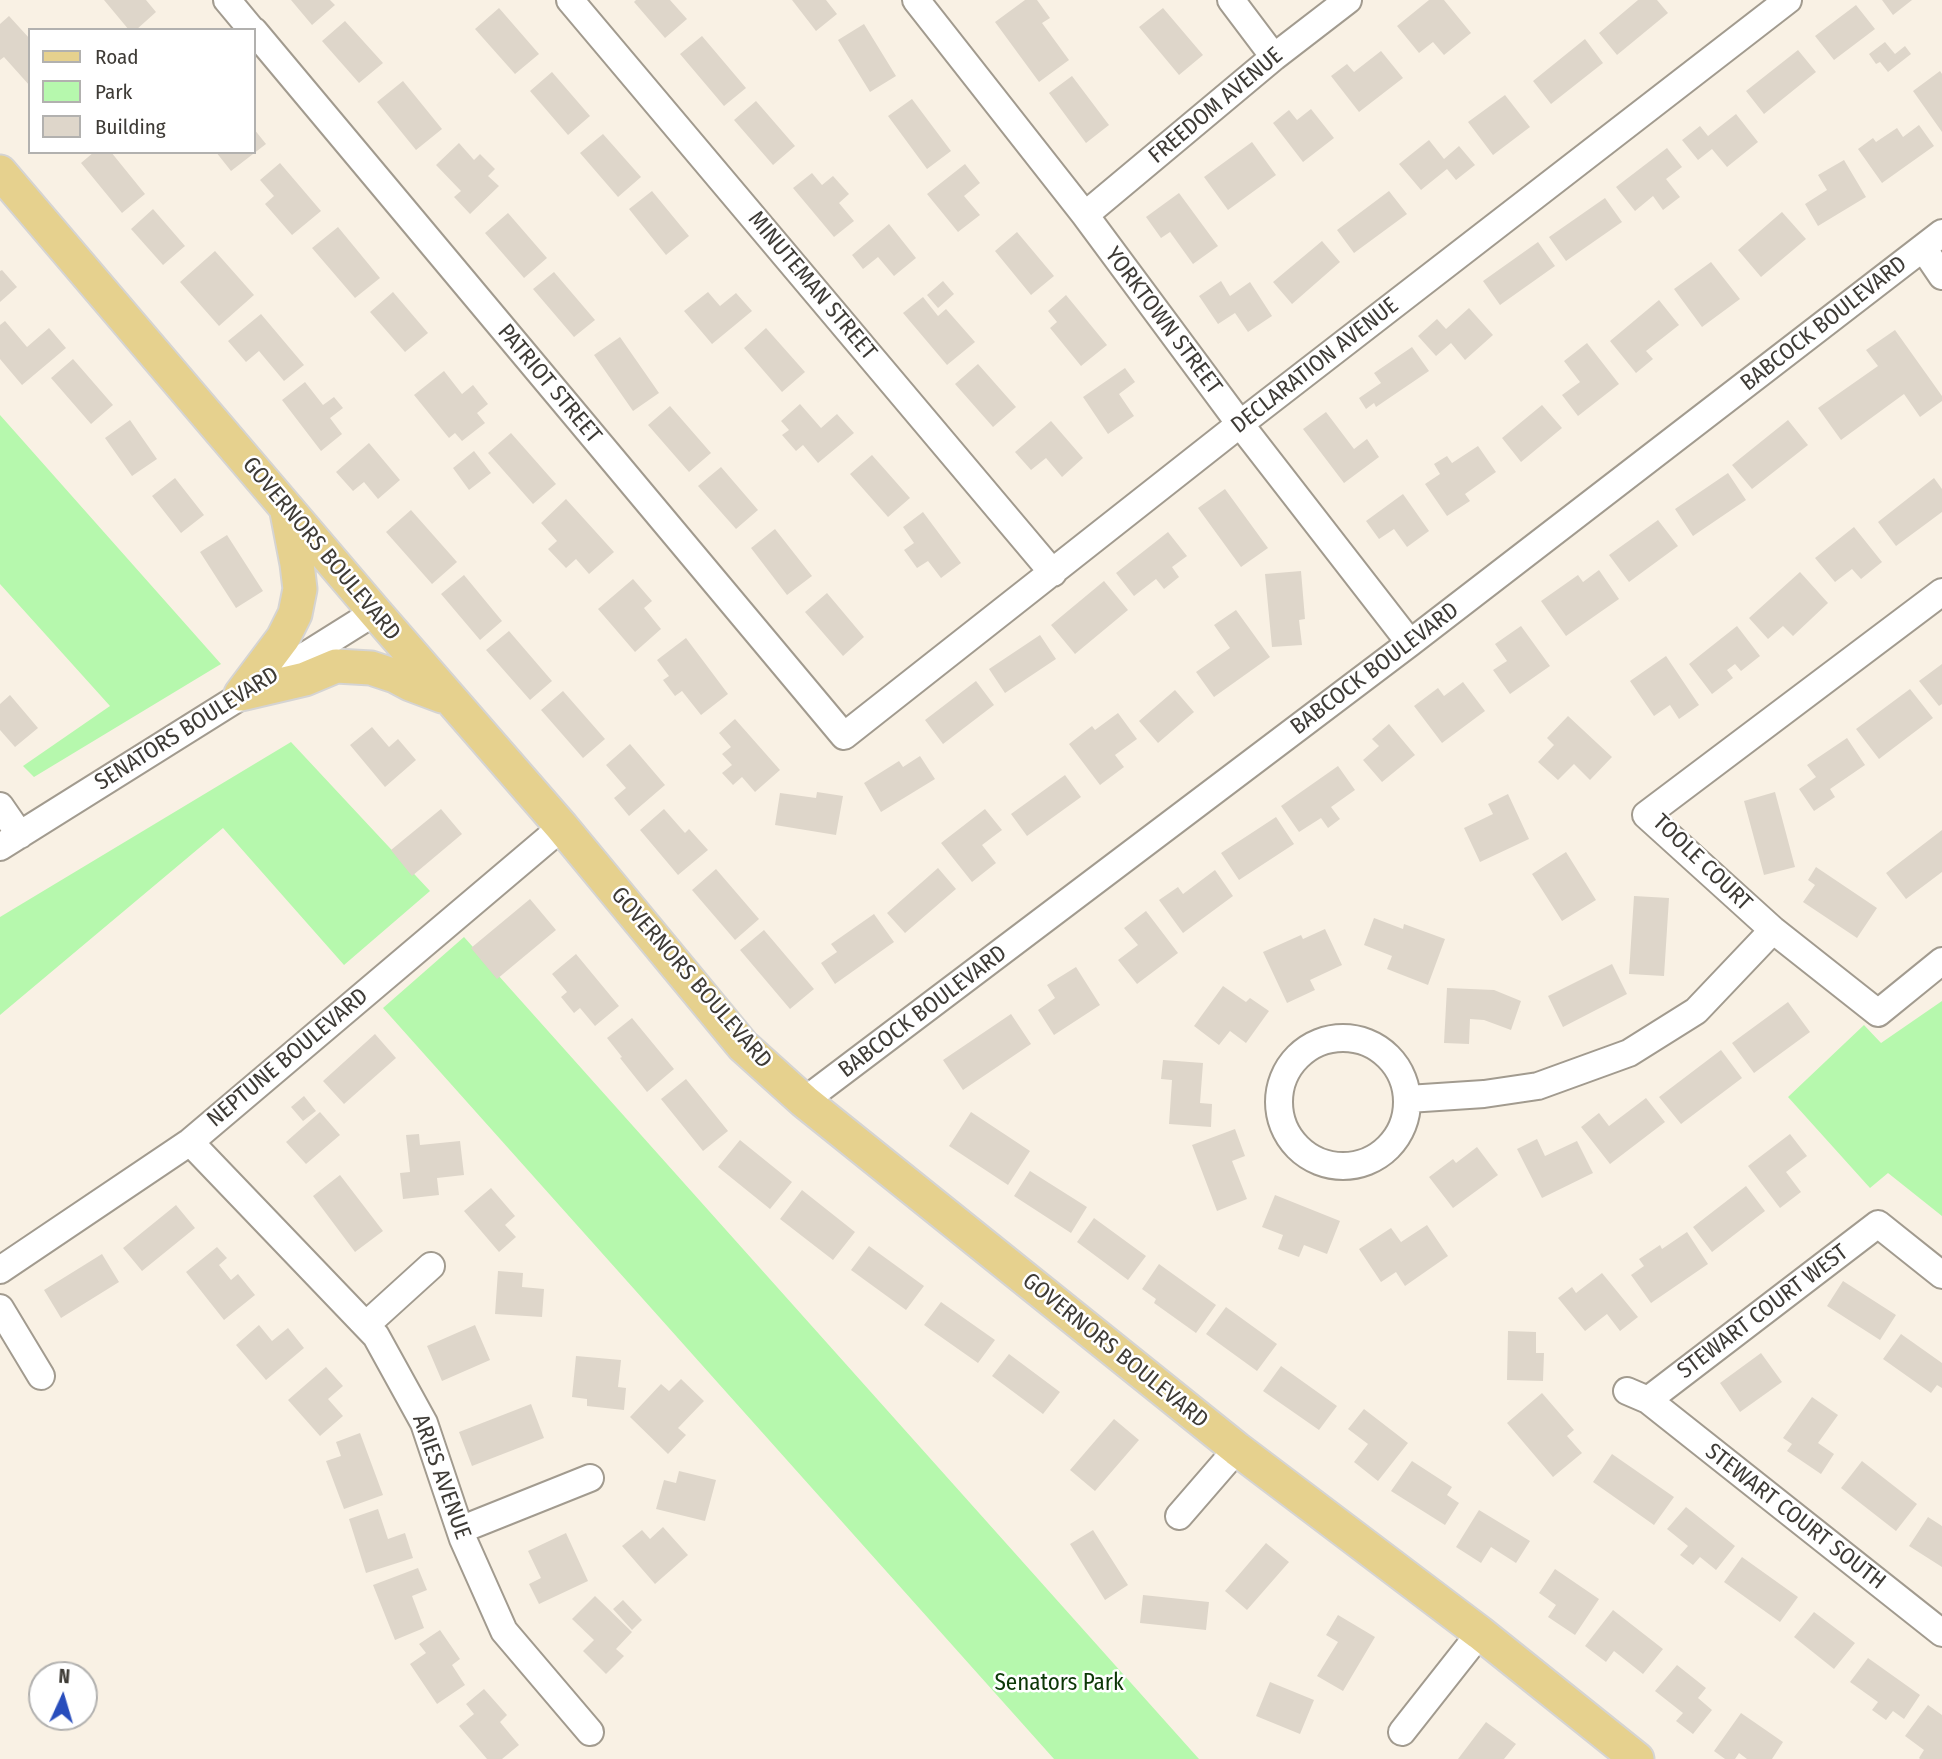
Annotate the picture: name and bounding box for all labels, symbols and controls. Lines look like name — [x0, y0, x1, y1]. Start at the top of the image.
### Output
legend — [28, 28, 256, 154]
street label: FREEDOM AVENUE — [1143, 42, 1289, 170]
text: Road — [95, 44, 139, 70]
text: Park — [95, 79, 132, 105]
text: Building — [95, 114, 166, 140]
street label: MINUTEMAN STREET — [742, 206, 882, 366]
street label: YORKTOWN STREET — [1099, 242, 1227, 400]
street label: BABCOCK BOULEVARD — [1736, 251, 1912, 397]
street label: DECLARATION AVENUE — [1226, 292, 1404, 440]
street label: PATRIOT STREET — [491, 319, 607, 449]
street label: GOVERNORS BOULEVARD — [236, 452, 406, 646]
street label: BABCOCK BOULEVARD — [1286, 597, 1464, 741]
street label: SENATORS BOULEVARD — [90, 661, 284, 797]
street label: TOOLE COURT — [1647, 809, 1757, 917]
street label: GOVERNORS BOULEVARD — [605, 882, 777, 1074]
street label: BABCOCK BOULEVARD — [834, 940, 1012, 1084]
street label: NEPTUNE BOULEVARD — [202, 983, 374, 1133]
street label: STEWART COURT WEST — [1672, 1239, 1854, 1385]
street label: GOVERNORS BOULEVARD — [1017, 1268, 1213, 1434]
street label: ARIES AVENUE — [406, 1411, 476, 1543]
street label: STEWART COURT SOUTH — [1699, 1438, 1891, 1596]
north arrow — [28, 1661, 98, 1731]
text: N — [58, 1665, 71, 1688]
park label: Senators Park — [994, 1670, 1124, 1698]

